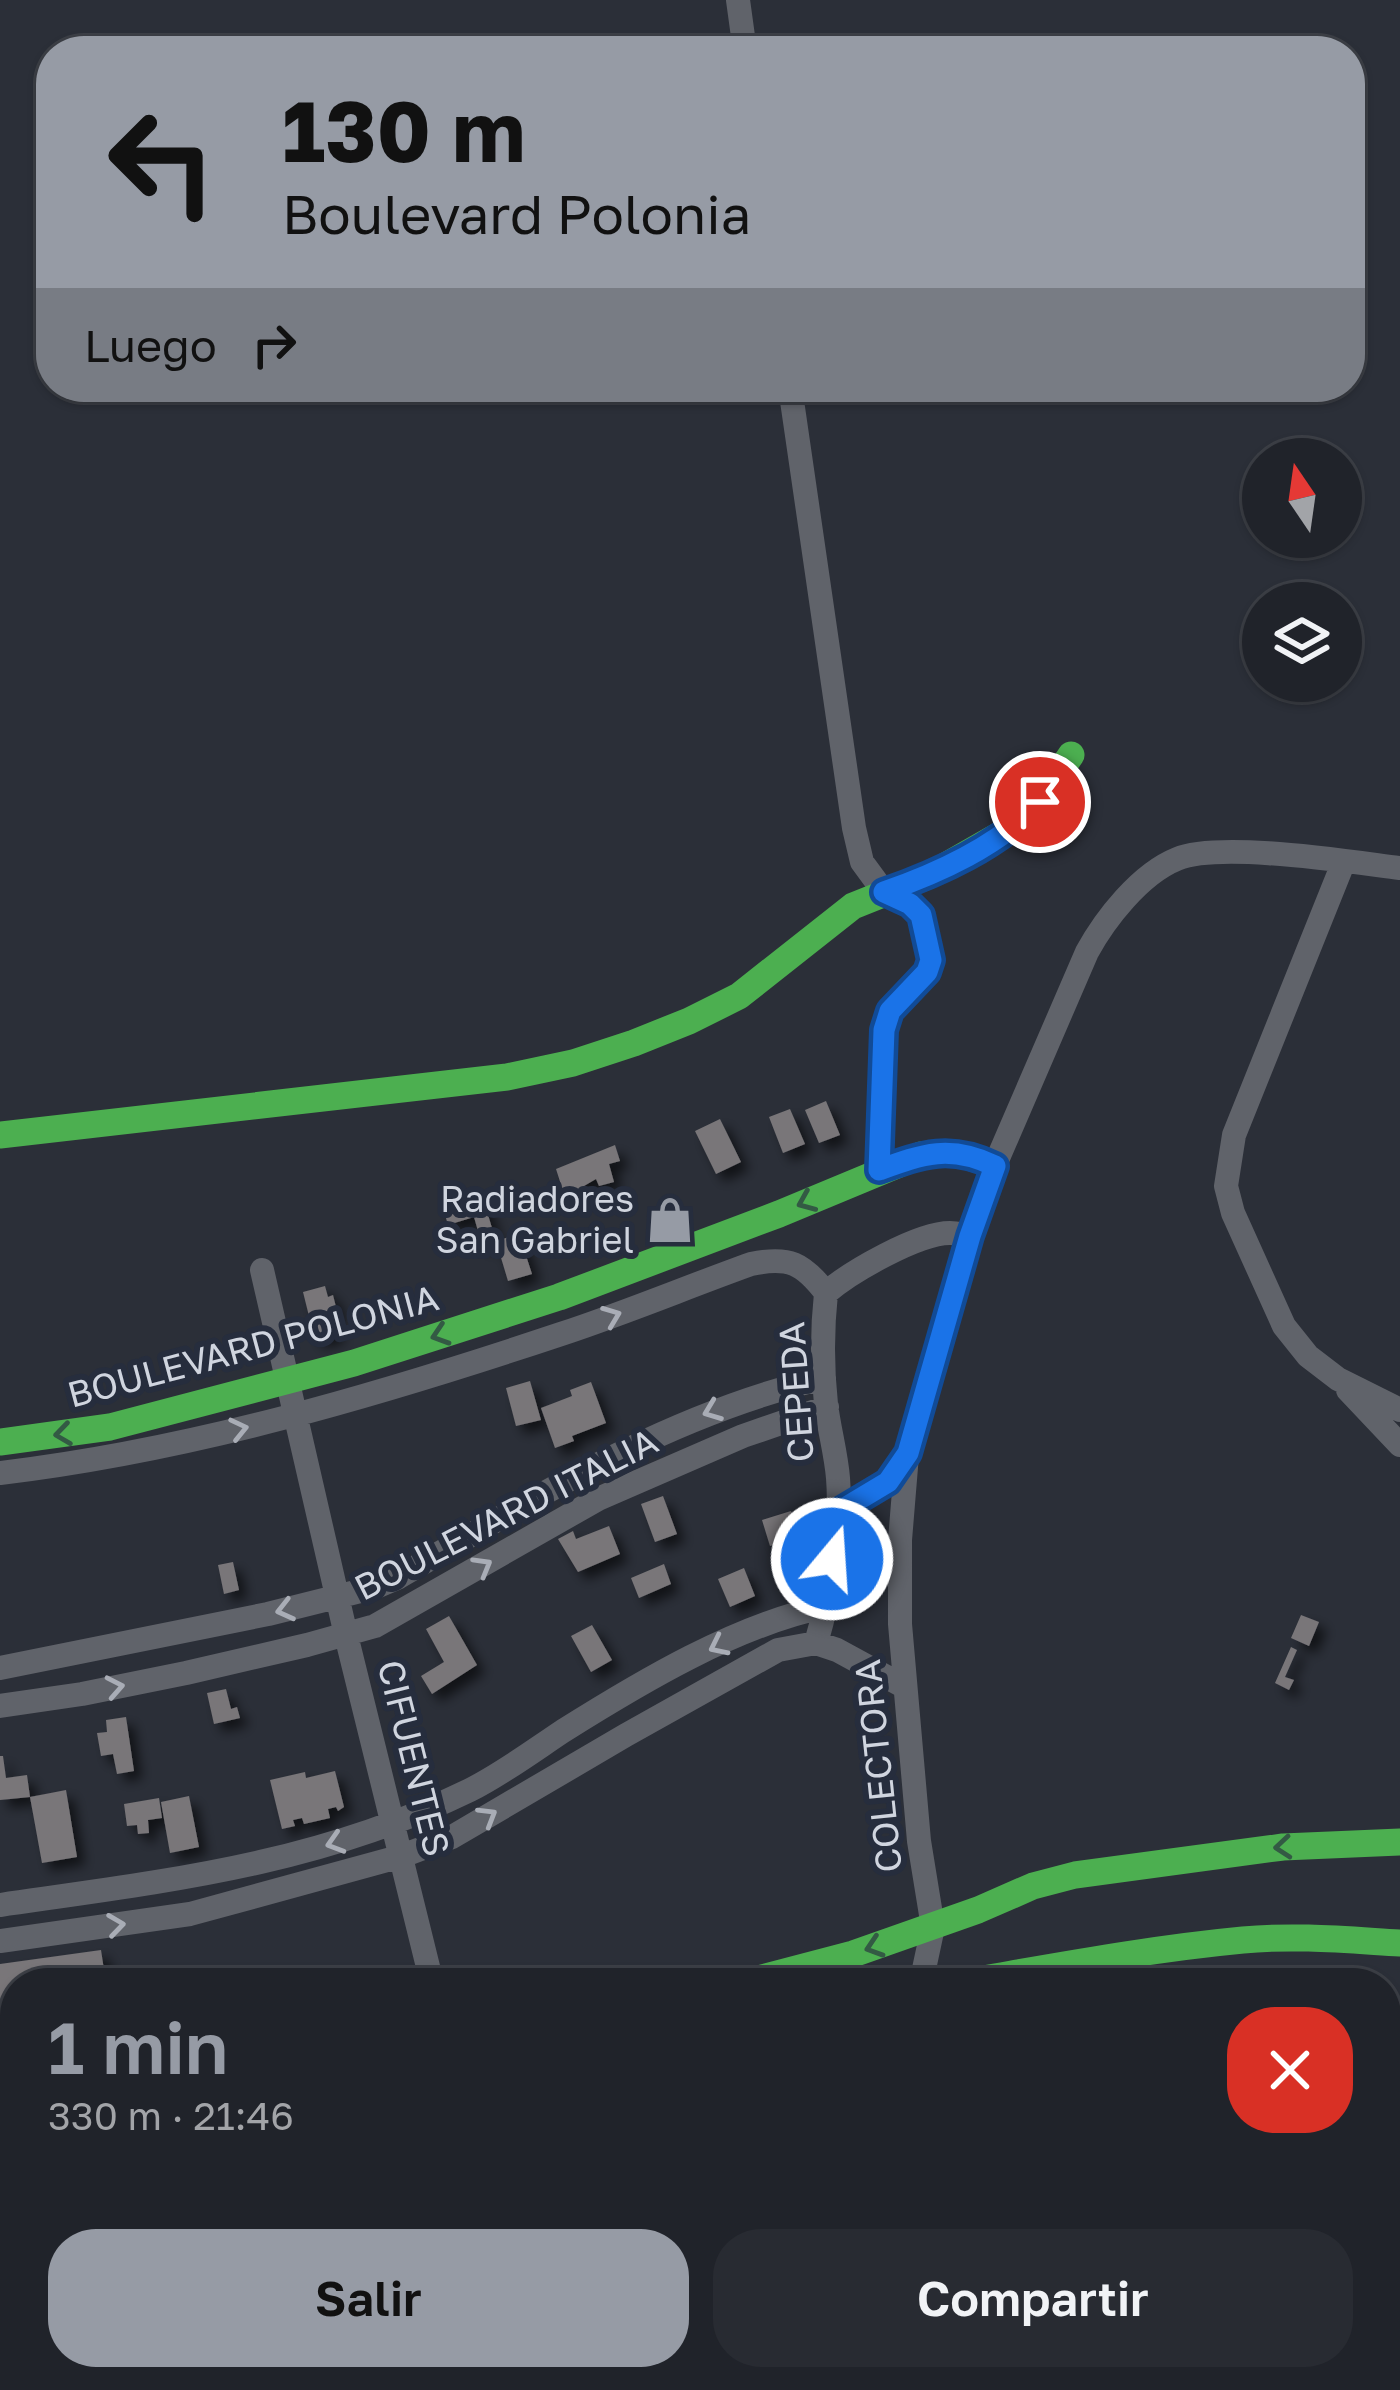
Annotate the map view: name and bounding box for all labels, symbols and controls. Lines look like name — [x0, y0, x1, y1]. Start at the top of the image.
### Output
text: 130 m — [282, 80, 526, 180]
icon: left — [84, 84, 240, 240]
text: Boulevard Polonia — [282, 181, 751, 246]
icon: right — [241, 312, 307, 378]
text: Luego — [84, 318, 217, 372]
north arrow — [1242, 438, 1362, 558]
map controls — [1242, 438, 1362, 702]
button: layers — [1242, 582, 1362, 702]
pin — [989, 751, 1091, 853]
icon: arrive — [1007, 769, 1073, 835]
place label: Radiadores San Gabriel — [436, 1177, 634, 1261]
one-way arrow — [797, 1188, 818, 1212]
shop icon: Radiadores San Gabriel — [645, 1195, 695, 1245]
street label: BOULEVARD POLONIA — [63, 1275, 443, 1416]
one-way arrow — [600, 1305, 621, 1330]
street label: CEPEDA — [769, 1320, 822, 1464]
one-way arrow — [430, 1321, 451, 1346]
one-way arrow — [703, 1397, 724, 1421]
one-way arrow — [228, 1418, 248, 1443]
street label: BOULEVARD ITALIA — [347, 1419, 664, 1609]
one-way arrow — [53, 1421, 73, 1447]
position arrow — [769, 1496, 895, 1622]
one-way arrow — [470, 1557, 491, 1580]
one-way arrow — [275, 1595, 295, 1620]
one-way arrow — [708, 1631, 730, 1654]
street label: CIFUENTES — [369, 1656, 460, 1860]
street label: COLECTORA — [845, 1657, 910, 1875]
one-way arrow — [105, 1675, 125, 1701]
one-way arrow — [475, 1808, 497, 1830]
one-way arrow — [325, 1828, 346, 1853]
one-way arrow — [1273, 1834, 1292, 1860]
one-way arrow — [106, 1913, 126, 1939]
one-way arrow — [864, 1932, 885, 1957]
text: 1 min — [48, 2003, 228, 2090]
button: close — [1227, 2007, 1353, 2133]
text: 330 m · 21:46 — [48, 2092, 294, 2139]
button: Salir — [48, 2229, 689, 2367]
button: Compartir — [713, 2229, 1353, 2367]

